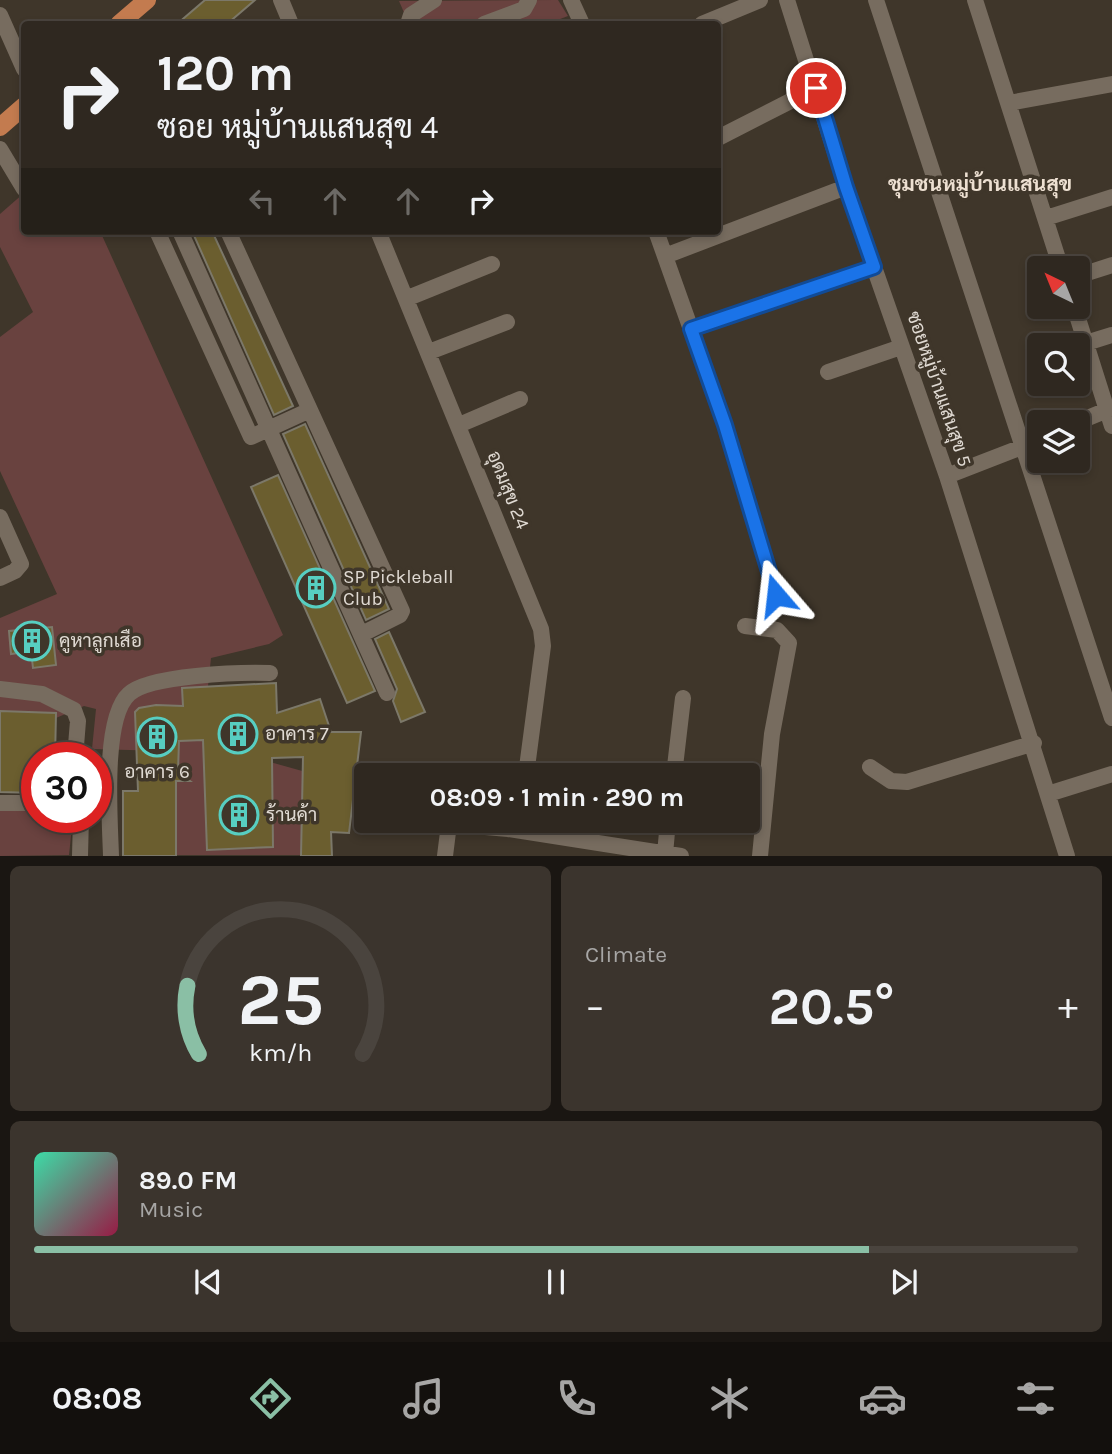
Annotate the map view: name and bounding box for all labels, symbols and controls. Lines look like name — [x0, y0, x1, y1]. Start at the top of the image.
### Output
text: 120 m — [157, 45, 294, 102]
icon: right — [42, 49, 133, 140]
pin — [786, 58, 846, 118]
icon: arrive — [797, 69, 835, 107]
text: ซอย หมู่บ้านแสนสุข 4 — [157, 109, 438, 146]
district label: ชุมชนหมู่บ้านแสนสุข — [888, 171, 1072, 199]
icon: left — [243, 182, 281, 220]
icon: ahead — [316, 182, 354, 220]
icon: ahead — [389, 182, 427, 220]
icon: right — [462, 182, 500, 220]
north arrow — [1027, 256, 1090, 318]
map controls — [1027, 256, 1090, 473]
street label: ซอยหมู่บ้านแสนสุข 5 — [900, 308, 977, 470]
button: search — [1027, 333, 1090, 396]
button: layers — [1027, 410, 1090, 473]
street label: อุดมสุข 24 — [481, 448, 534, 533]
position arrow — [739, 558, 813, 632]
place label: SP Pickleball Club — [343, 566, 454, 610]
building icon: SP Pickleball Club — [295, 567, 337, 609]
building icon: คูหาลูกเสือ — [11, 620, 53, 662]
place label: คูหาลูกเสือ — [59, 629, 142, 654]
building icon: อาคาร 7 — [217, 713, 259, 755]
building icon: อาคาร 6 — [136, 716, 178, 758]
place label: อาคาร 7 — [265, 723, 329, 745]
speed limit sign: 30 — [21, 742, 112, 833]
place label: อาคาร 6 — [124, 761, 190, 783]
text: 08:09 · 1 min · 290 m — [430, 782, 684, 813]
building icon: ร้านค้า — [218, 794, 260, 836]
place label: ร้านค้า — [266, 803, 317, 826]
text: Climate — [585, 941, 667, 968]
text: 25 — [237, 958, 324, 1043]
text: 20.5° — [769, 976, 895, 1037]
text: − — [585, 984, 605, 1029]
text: + — [1058, 984, 1078, 1029]
text: km/h — [249, 1038, 312, 1067]
text: 89.0 FM — [139, 1165, 237, 1196]
text: Music — [139, 1196, 203, 1223]
icon: previous — [189, 1263, 227, 1301]
icon: pause — [537, 1263, 575, 1301]
icon: next — [885, 1263, 923, 1301]
icon: directions — [246, 1374, 295, 1423]
icon: music — [399, 1374, 448, 1423]
icon: phone — [552, 1374, 601, 1423]
icon: climate — [705, 1374, 754, 1423]
icon: car — [858, 1374, 907, 1423]
icon: filters — [1011, 1374, 1060, 1423]
text: 08:08 — [52, 1380, 142, 1417]

